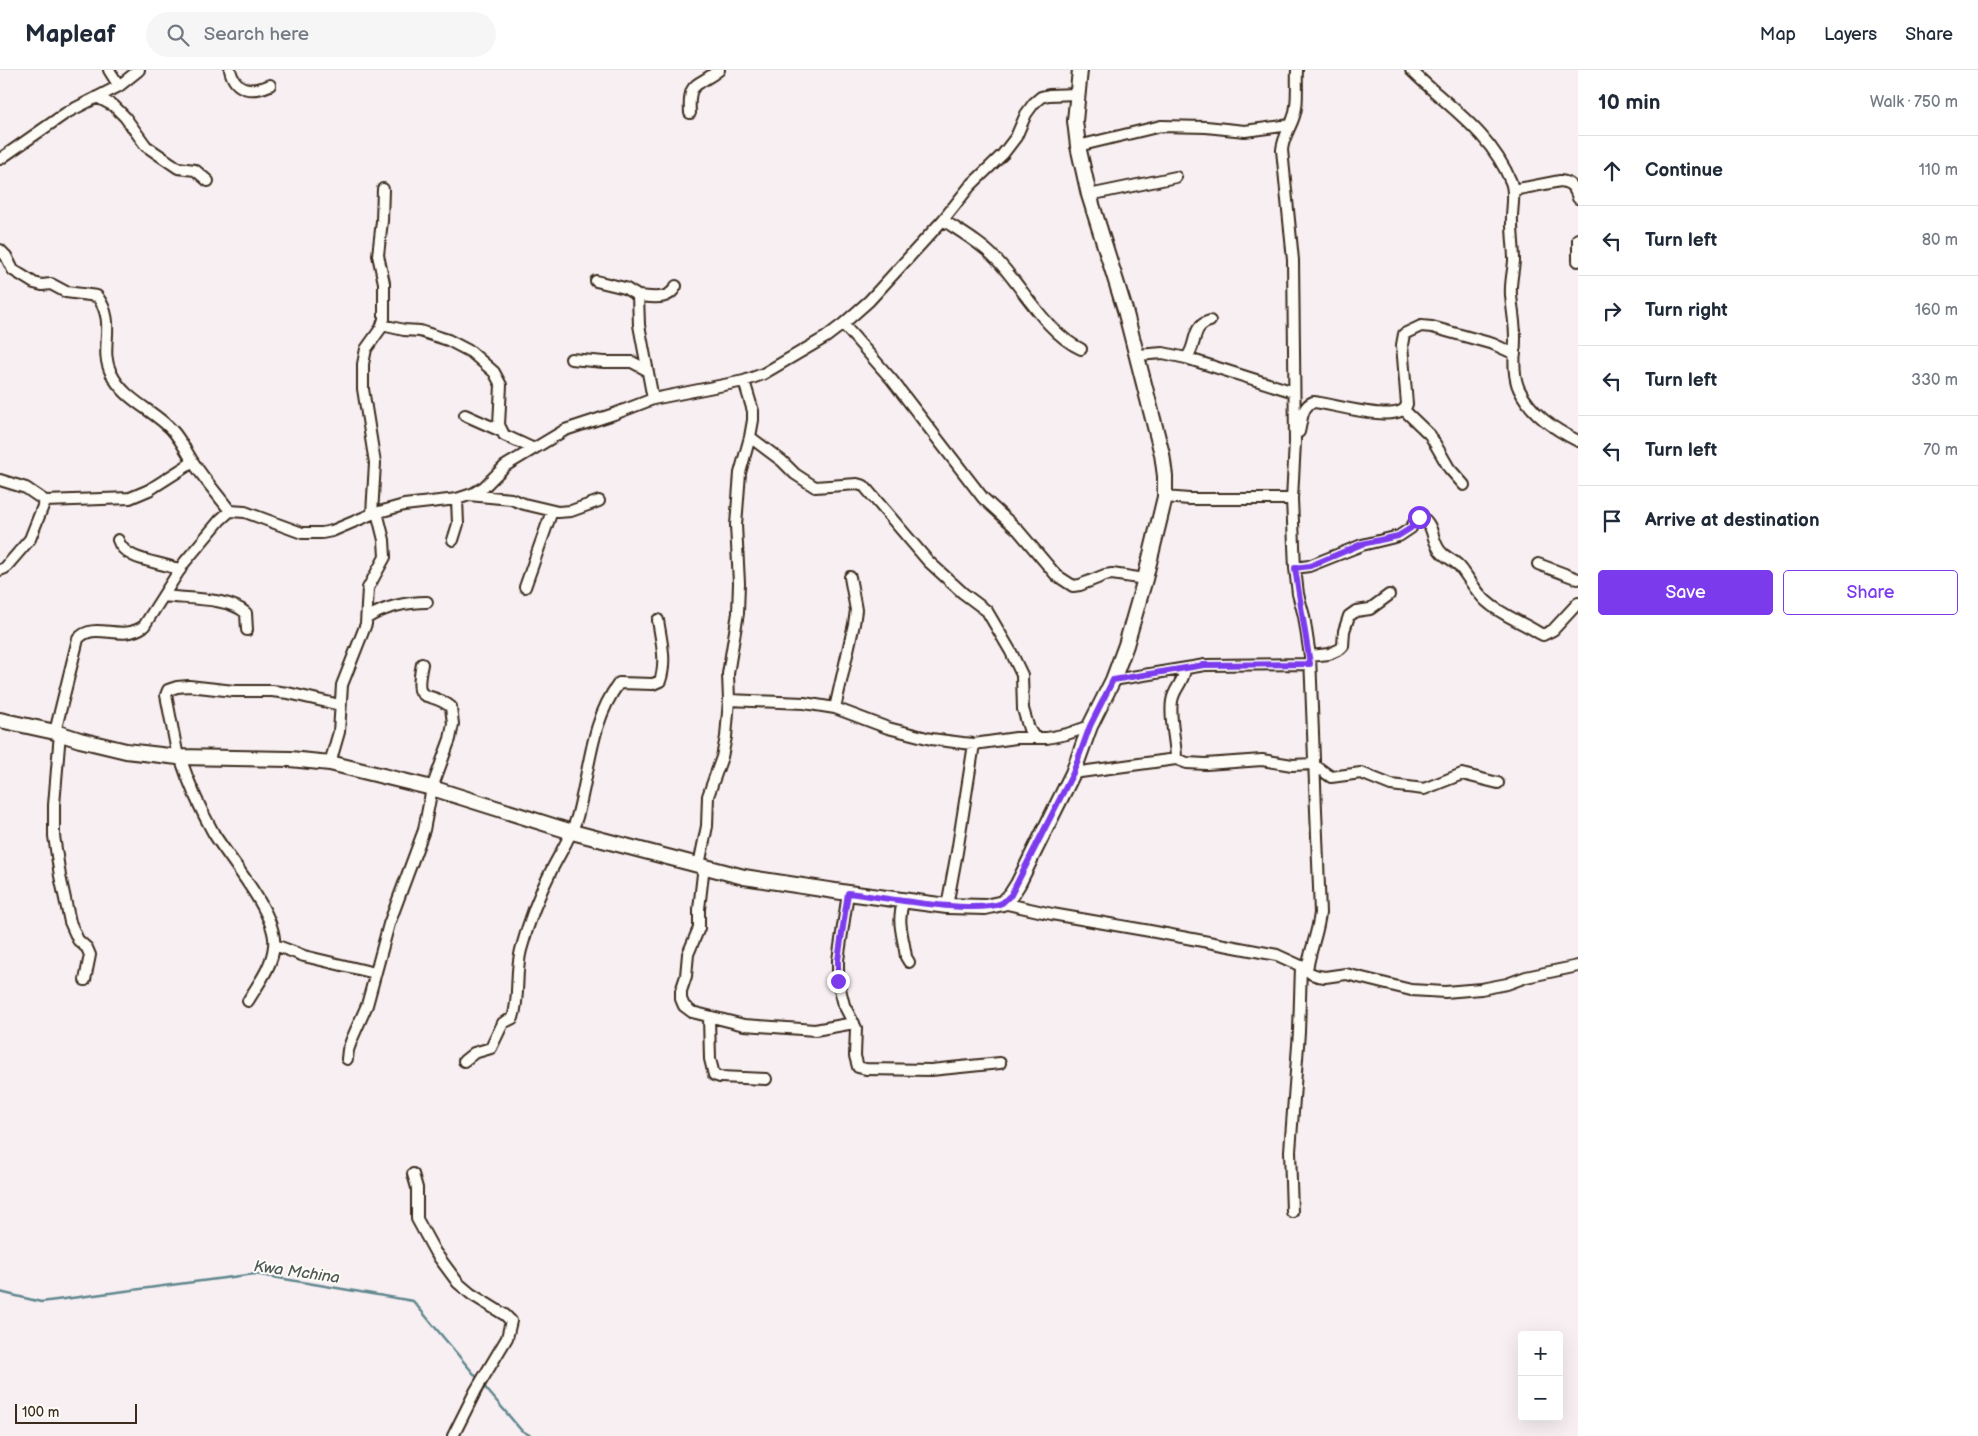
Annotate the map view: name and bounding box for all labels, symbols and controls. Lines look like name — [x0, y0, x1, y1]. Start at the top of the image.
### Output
search box — [146, 12, 496, 57]
text: Mapleaf — [25, 20, 116, 49]
icon: search — [164, 21, 192, 49]
text: Search here — [204, 23, 309, 46]
text: Map — [1760, 24, 1796, 45]
text: Layers — [1824, 24, 1877, 45]
text: Share — [1905, 24, 1953, 45]
text: 10 min — [1598, 90, 1660, 115]
text: Walk · 750 m — [1870, 93, 1958, 112]
icon: ahead — [1598, 157, 1626, 185]
text: Continue — [1645, 159, 1723, 182]
text: 110 m — [1919, 161, 1958, 180]
icon: left — [1598, 227, 1626, 255]
text: Turn left — [1645, 229, 1717, 252]
text: 80 m — [1922, 231, 1958, 250]
icon: right — [1598, 297, 1626, 325]
text: Turn right — [1645, 299, 1728, 322]
text: 160 m — [1915, 301, 1958, 320]
icon: left — [1598, 367, 1626, 395]
text: Turn left — [1645, 369, 1717, 392]
text: 330 m — [1911, 371, 1958, 390]
icon: left — [1598, 437, 1626, 465]
text: Turn left — [1645, 439, 1717, 462]
text: 70 m — [1923, 441, 1958, 460]
route start — [1408, 506, 1431, 529]
icon: arrive — [1598, 507, 1626, 535]
text: Arrive at destination — [1645, 509, 1820, 532]
button: Save — [1598, 570, 1773, 615]
button: Share — [1783, 570, 1958, 615]
route end — [827, 970, 850, 993]
water label: Kwa Mchina — [253, 1257, 341, 1288]
map controls — [1518, 1331, 1563, 1421]
button: + — [1518, 1331, 1563, 1376]
button: − — [1518, 1376, 1563, 1421]
scale bar — [15, 1401, 138, 1424]
text: 100 m — [22, 1404, 59, 1421]

